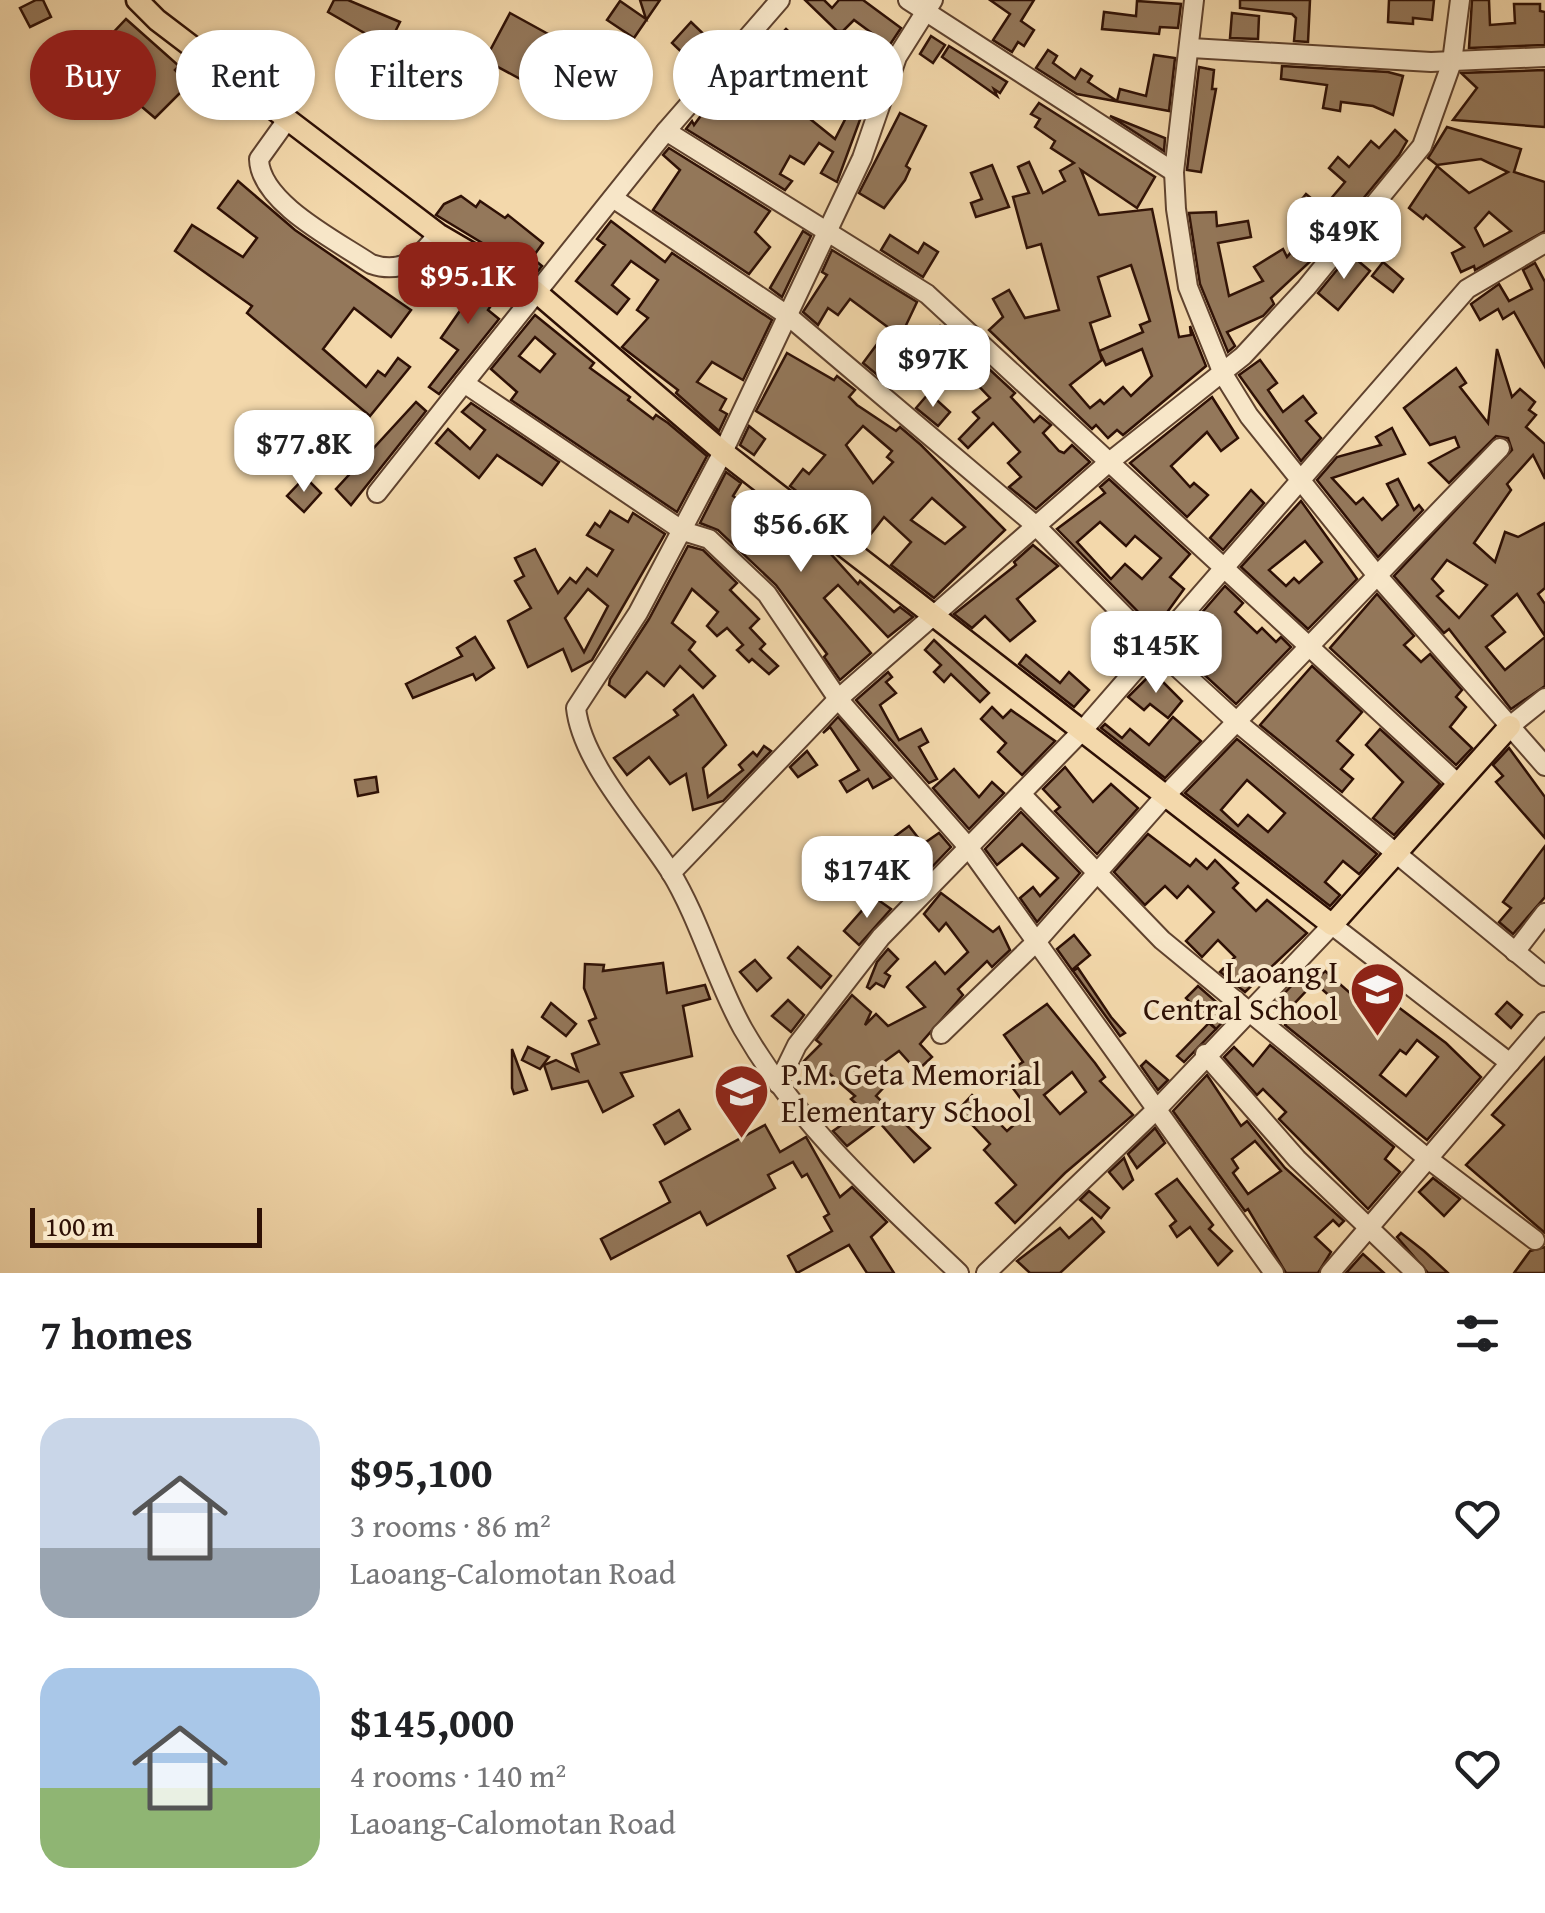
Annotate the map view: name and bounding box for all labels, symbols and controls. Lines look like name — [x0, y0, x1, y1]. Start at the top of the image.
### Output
chip: Buy — [30, 30, 156, 120]
chip: Rent — [176, 30, 315, 120]
chip: Filters — [335, 30, 499, 120]
chip: New — [519, 30, 653, 120]
chip: Apartment — [673, 30, 903, 120]
pin: $49K — [1285, 197, 1403, 282]
text: $49K — [1309, 206, 1379, 253]
pin: $95.1K — [387, 242, 549, 327]
text: $95.1K — [420, 251, 516, 298]
pin: $97K — [874, 325, 992, 410]
text: $97K — [898, 334, 968, 381]
pin: $77.8K — [223, 410, 385, 495]
text: $77.8K — [256, 419, 352, 466]
pin: $56.6K — [720, 490, 882, 575]
text: $56.6K — [753, 499, 849, 546]
pin: $145K — [1086, 611, 1226, 696]
text: $145K — [1113, 620, 1199, 667]
pin: $174K — [797, 836, 937, 921]
text: $174K — [824, 845, 910, 892]
place label: Laoang I Central School — [1143, 948, 1338, 1032]
school or university icon: Laoang I Central School — [1347, 959, 1407, 1038]
place label: P.M. Geta Memorial Elementary School — [781, 1050, 1041, 1134]
school or university icon: P.M. Geta Memorial Elementary School — [712, 1061, 772, 1140]
scale bar — [30, 1203, 262, 1248]
text: 100 m — [45, 1205, 114, 1246]
text: 7 homes — [40, 1303, 193, 1364]
icon: filters — [1450, 1306, 1505, 1361]
text: $95,100 — [350, 1441, 492, 1502]
icon: home — [120, 1458, 240, 1578]
icon: heart — [1450, 1491, 1505, 1546]
text: 3 rooms · 86 m² — [350, 1502, 551, 1549]
text: Laoang-Calomotan Road — [350, 1549, 676, 1596]
text: $145,000 — [350, 1691, 514, 1752]
icon: home — [120, 1708, 240, 1828]
icon: heart — [1450, 1741, 1505, 1796]
text: 4 rooms · 140 m² — [350, 1752, 566, 1799]
text: Laoang-Calomotan Road — [350, 1799, 676, 1846]

